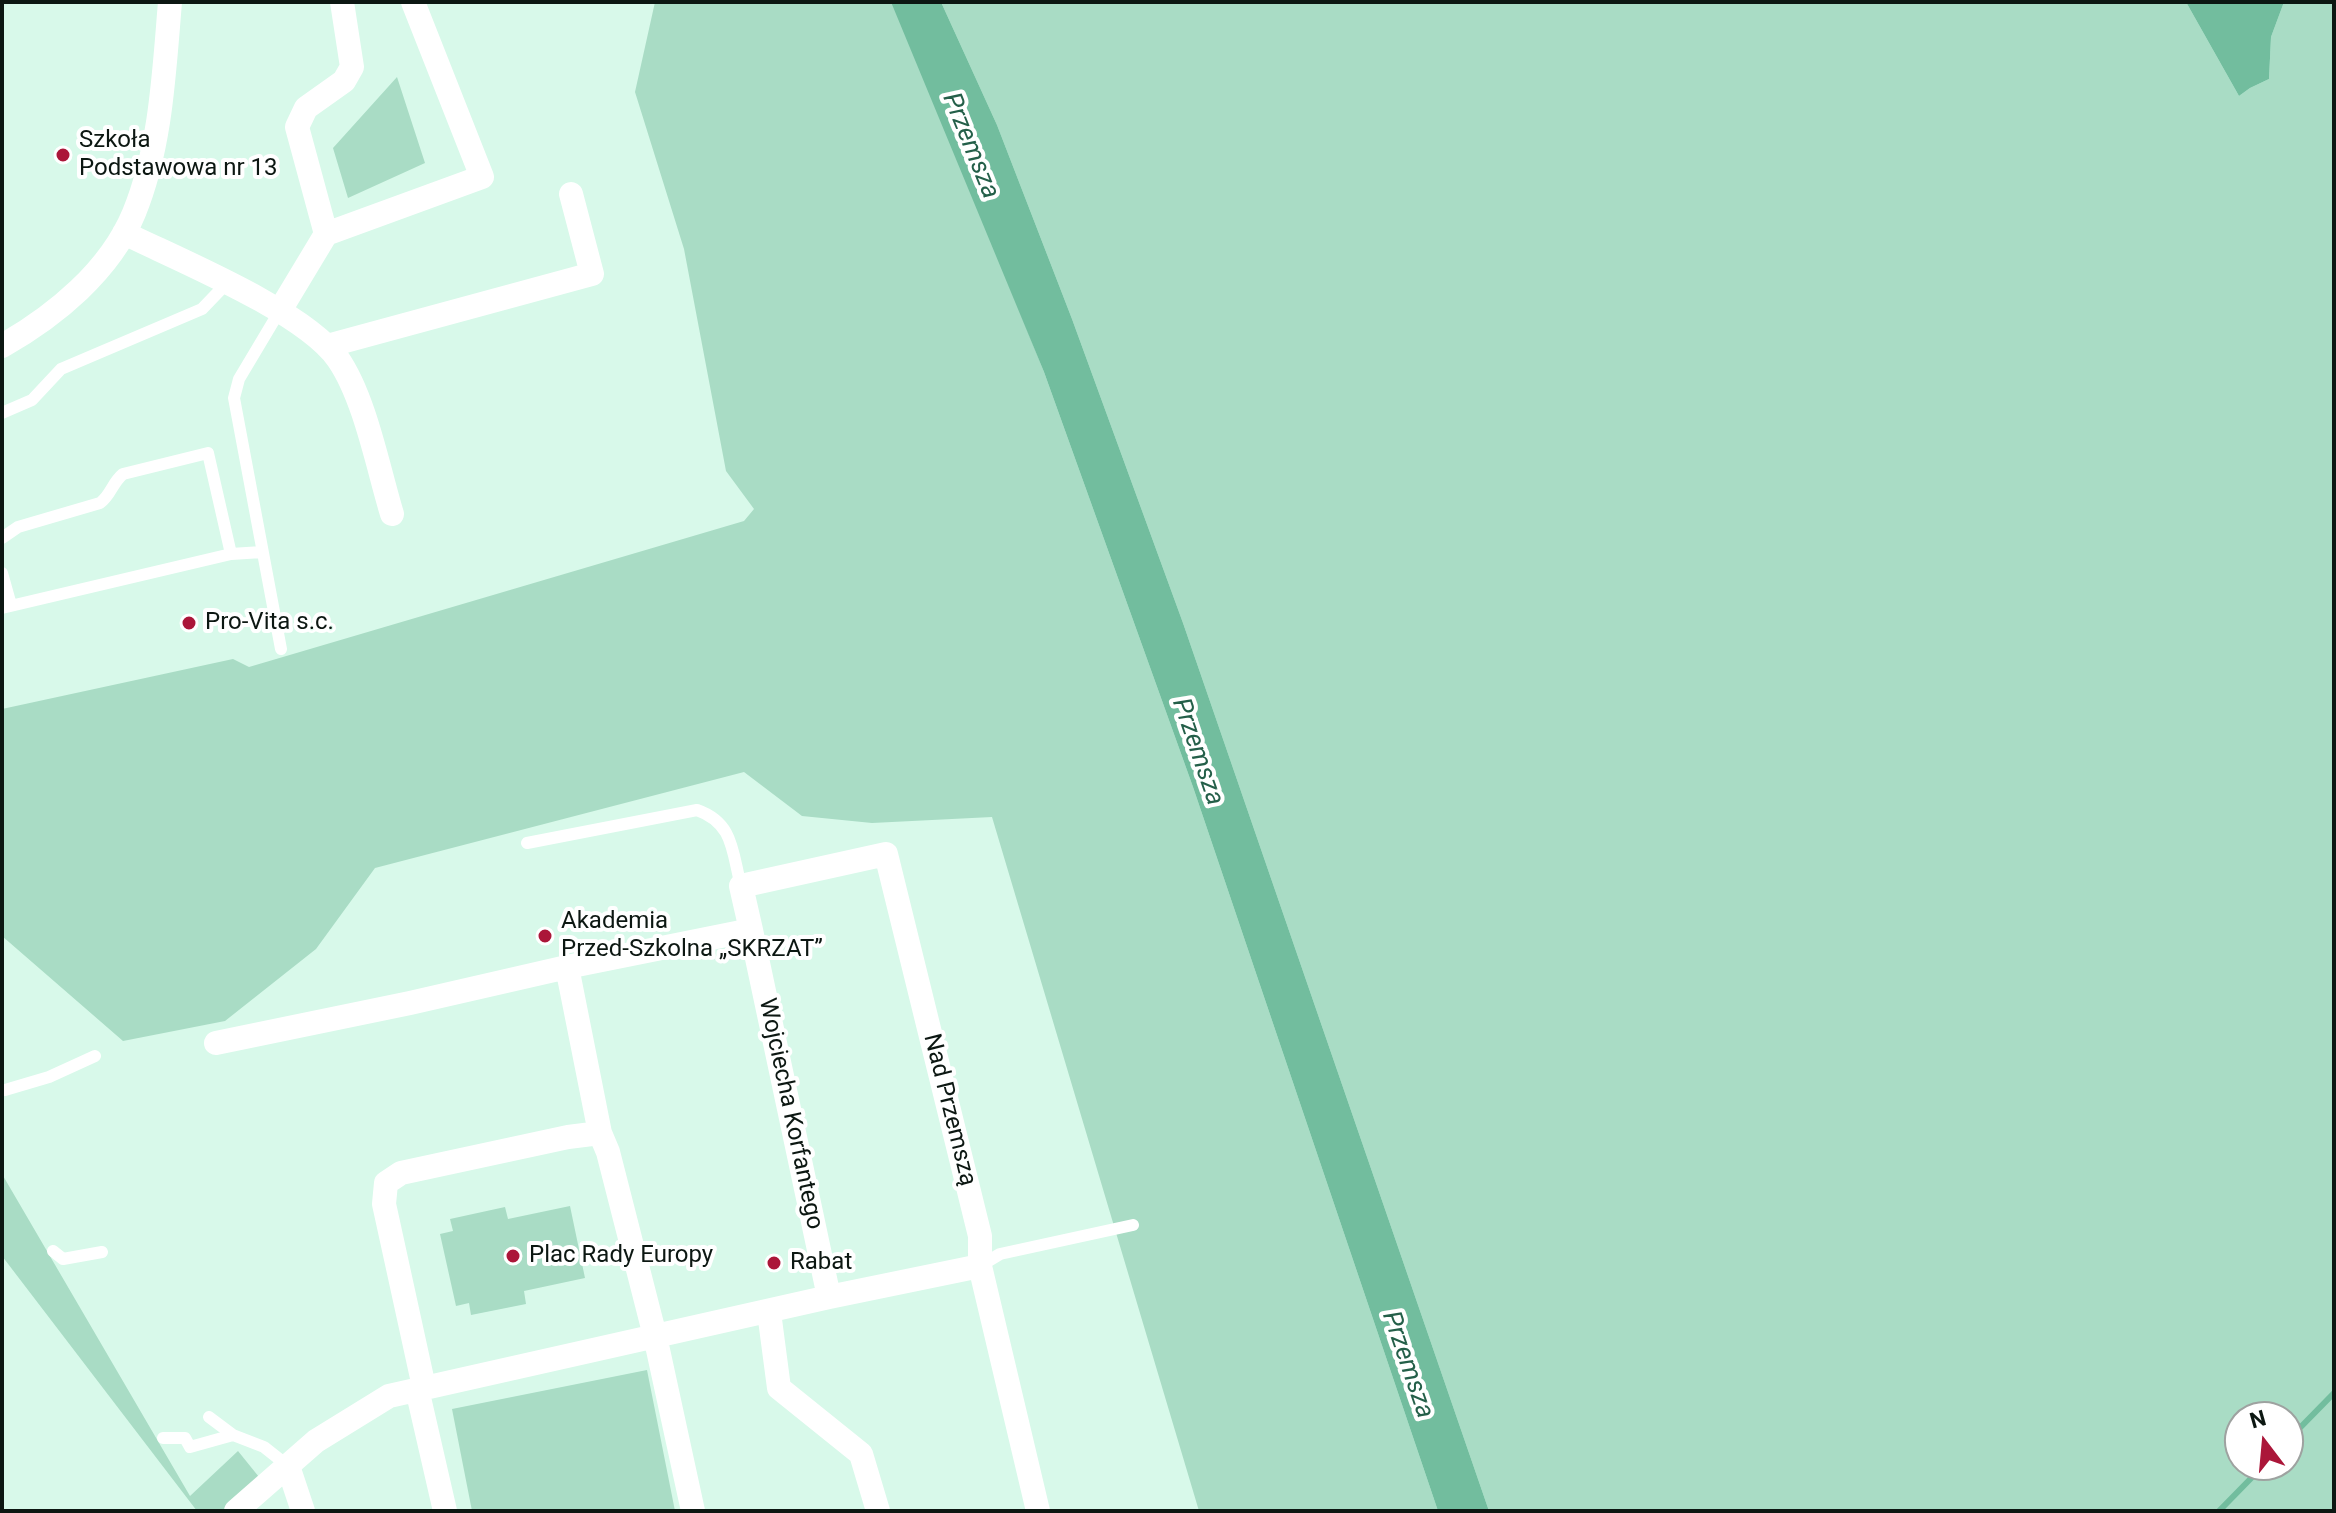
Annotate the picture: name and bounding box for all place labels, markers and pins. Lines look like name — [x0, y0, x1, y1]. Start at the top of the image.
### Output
place label: Szkoła Podstawowa nr 13 — [79, 127, 278, 183]
marker: Szkoła Podstawowa nr 13 — [54, 146, 72, 164]
place label: Pro-Vita s.c. — [205, 609, 334, 637]
marker: Pro-Vita s.c. — [180, 614, 198, 632]
place label: Akademia Przed-Szkolna „SKRZAT” — [561, 908, 823, 964]
marker: Akademia Przed-Szkolna „SKRZAT” — [536, 927, 554, 945]
place label: Plac Rady Europy — [529, 1242, 713, 1270]
marker: Plac Rady Europy — [504, 1247, 522, 1265]
place label: Rabat — [790, 1249, 852, 1277]
marker: Rabat — [765, 1254, 783, 1272]

